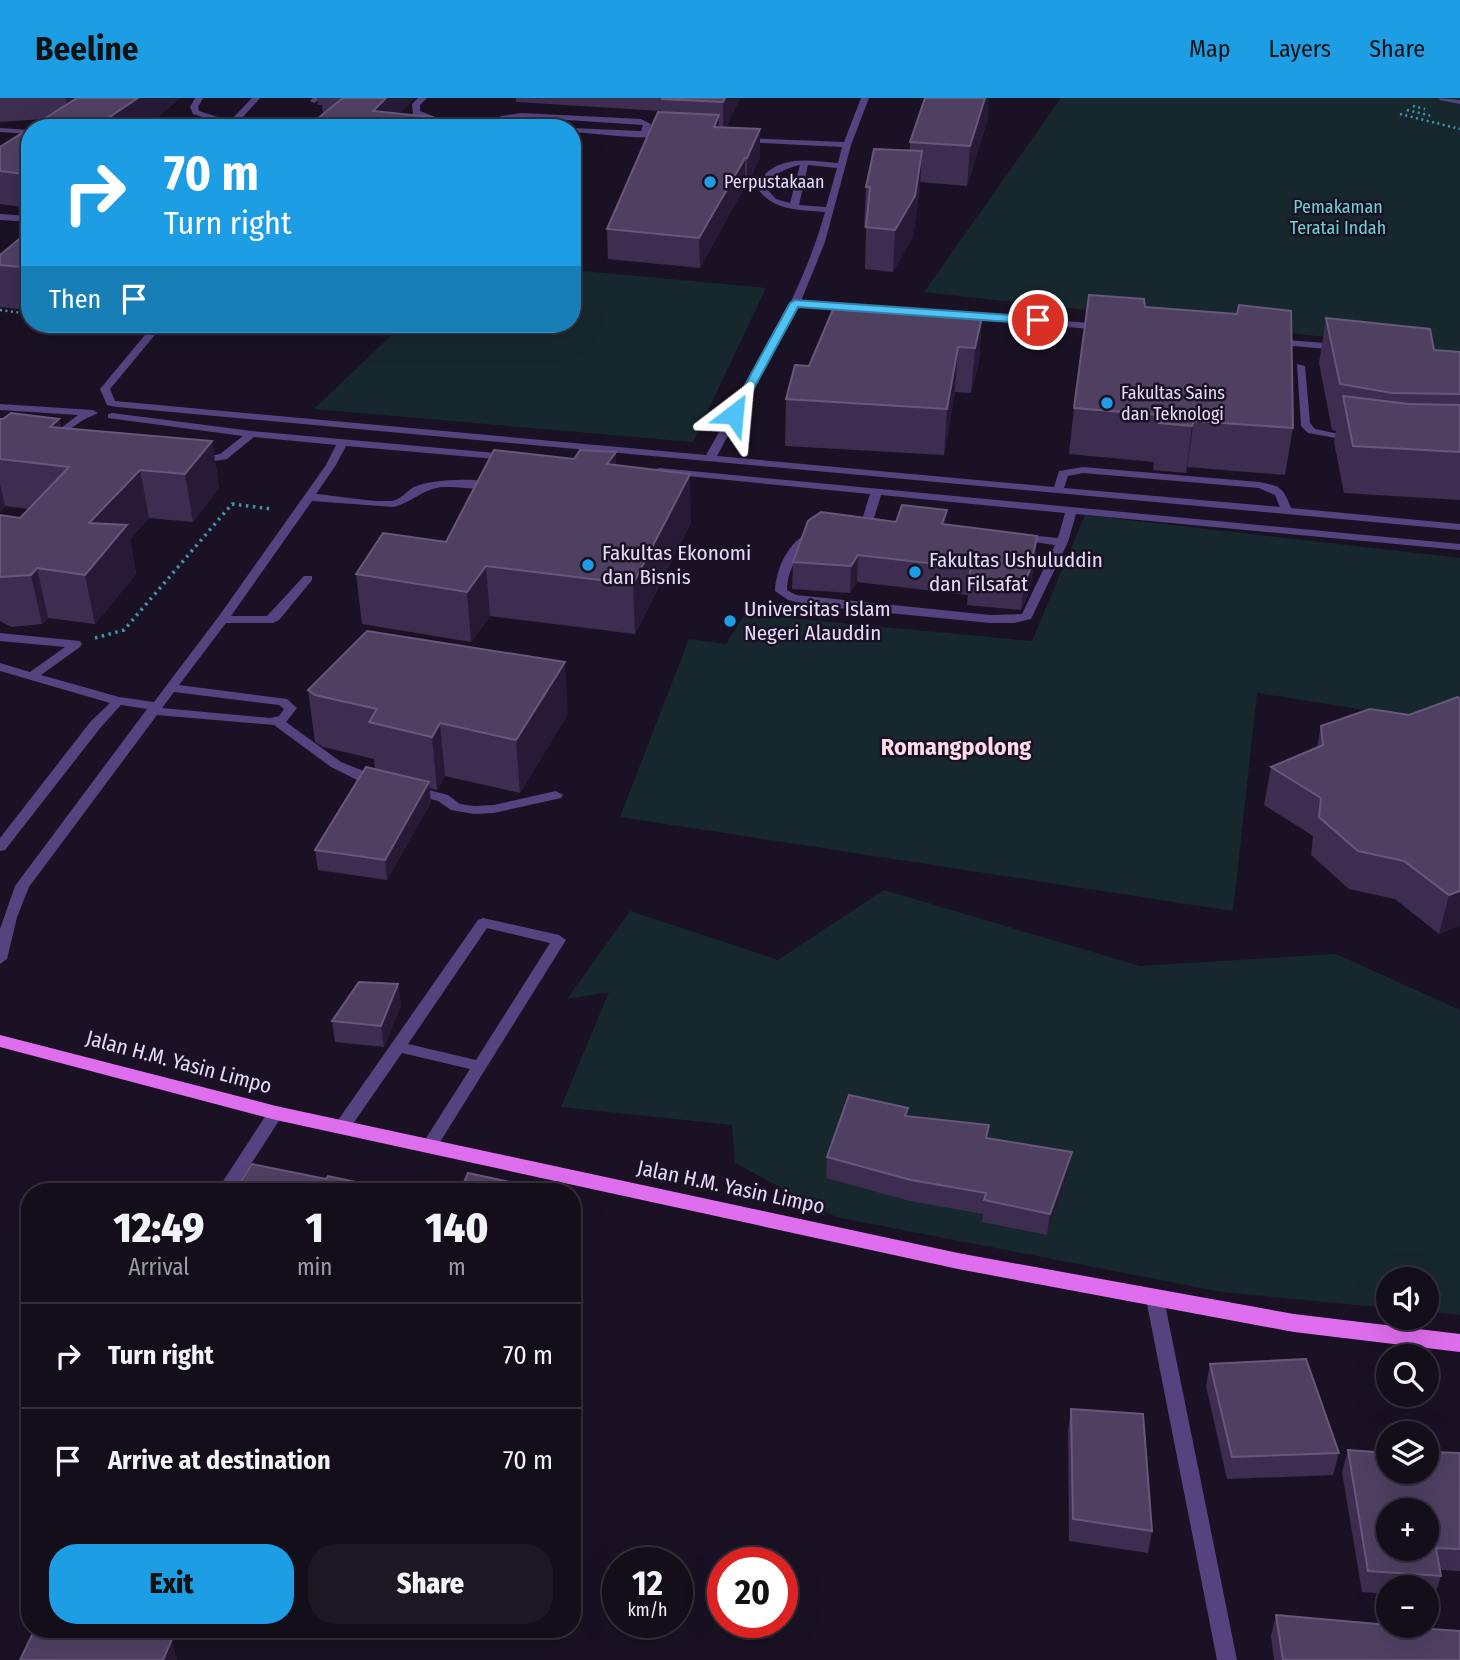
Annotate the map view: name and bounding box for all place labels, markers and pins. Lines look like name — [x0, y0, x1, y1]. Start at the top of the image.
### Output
place label: Perpustakaan — [724, 171, 824, 193]
marker: Perpustakaan — [702, 174, 718, 190]
pin — [1008, 290, 1068, 350]
place label: Fakultas Sains dan Teknologi — [1121, 382, 1225, 425]
marker: Fakultas Sains dan Teknologi — [1099, 395, 1115, 411]
place label: Fakultas Ekonomi dan Bisnis — [602, 540, 751, 590]
place label: Fakultas Ushuluddin dan Filsafat — [929, 547, 1103, 597]
marker: Fakultas Ekonomi dan Bisnis — [580, 557, 596, 573]
marker: Fakultas Ushuluddin dan Filsafat — [907, 564, 923, 580]
place label: Universitas Islam Negeri Alauddin — [744, 596, 891, 646]
marker: Universitas Islam Negeri Alauddin — [722, 613, 738, 629]

